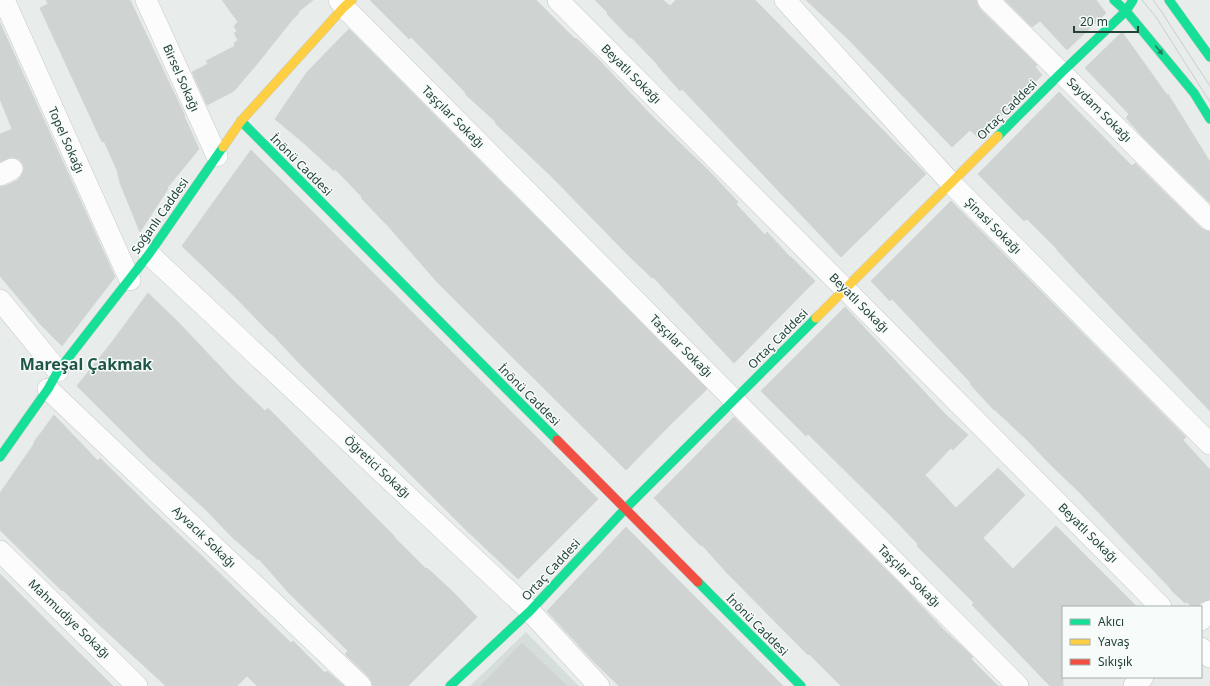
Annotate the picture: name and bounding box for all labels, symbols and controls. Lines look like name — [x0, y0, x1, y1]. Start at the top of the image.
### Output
scale bar — [1074, 8, 1138, 34]
text: 20 m — [1080, 13, 1108, 30]
street label: Beyatlı Sokağı — [598, 40, 665, 107]
street label: Birsel Sokağı — [159, 41, 204, 114]
one-way arrow — [1154, 45, 1163, 56]
street label: Saydam Sokağı — [1063, 73, 1136, 146]
street label: Ortaç Caddesi — [973, 76, 1041, 144]
street label: Taşçılar Sokağı — [418, 81, 489, 152]
street label: Topel Sokağı — [44, 104, 89, 176]
street label: İnönü Caddesi — [267, 130, 336, 199]
street label: Soğanlı Caddesi — [127, 174, 192, 257]
street label: Şinasi Sokağı — [961, 194, 1025, 258]
street label: Beyatlı Sokağı — [826, 269, 893, 336]
street label: Ortaç Caddesi — [744, 305, 812, 373]
street label: Taşçılar Sokağı — [646, 310, 717, 381]
district label: Mareşal Çakmak — [20, 353, 152, 375]
street label: İnönü Caddesi — [495, 360, 564, 429]
street label: Öğretici Sokağı — [340, 431, 414, 502]
street label: Beyatlı Sokağı — [1055, 499, 1122, 566]
street label: Ayvacık Sokağı — [169, 502, 240, 571]
street label: Ortaç Caddesi — [517, 535, 584, 604]
street label: Taşçılar Sokağı — [874, 540, 945, 611]
street label: Mahmudiye Sokağı — [25, 575, 114, 662]
street label: İnönü Caddesi — [723, 590, 792, 659]
legend — [1062, 606, 1202, 678]
text: Akıcı — [1098, 613, 1124, 630]
text: Yavaş — [1098, 633, 1130, 650]
text: Sıkışık — [1098, 653, 1133, 670]

